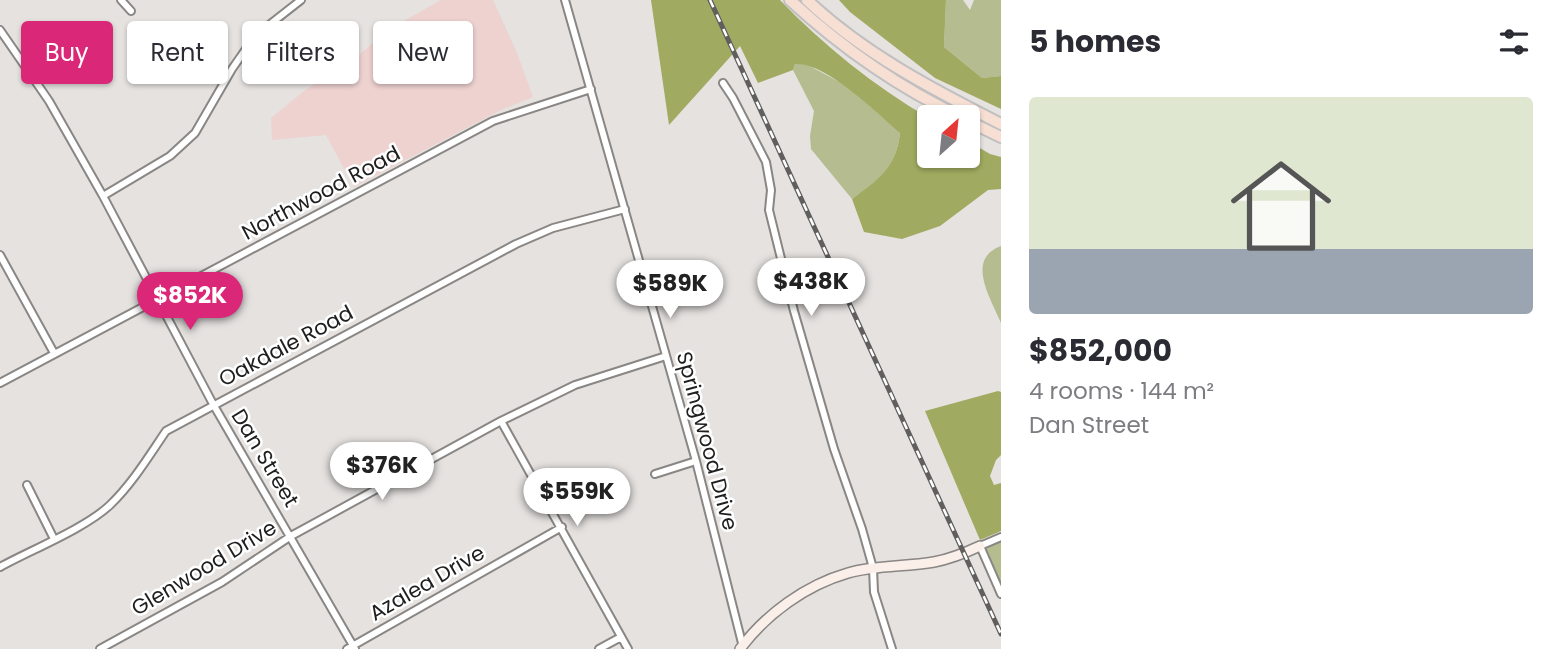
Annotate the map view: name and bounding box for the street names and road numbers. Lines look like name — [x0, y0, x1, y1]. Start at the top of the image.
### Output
street label: Northwood Road — [236, 139, 405, 247]
street label: Oakdale Road — [213, 298, 358, 393]
street label: Springwood Drive — [670, 348, 745, 533]
street label: Dan Street — [225, 403, 306, 512]
street label: Glenwood Drive — [126, 513, 282, 622]
street label: Azalea Drive — [364, 538, 490, 627]

